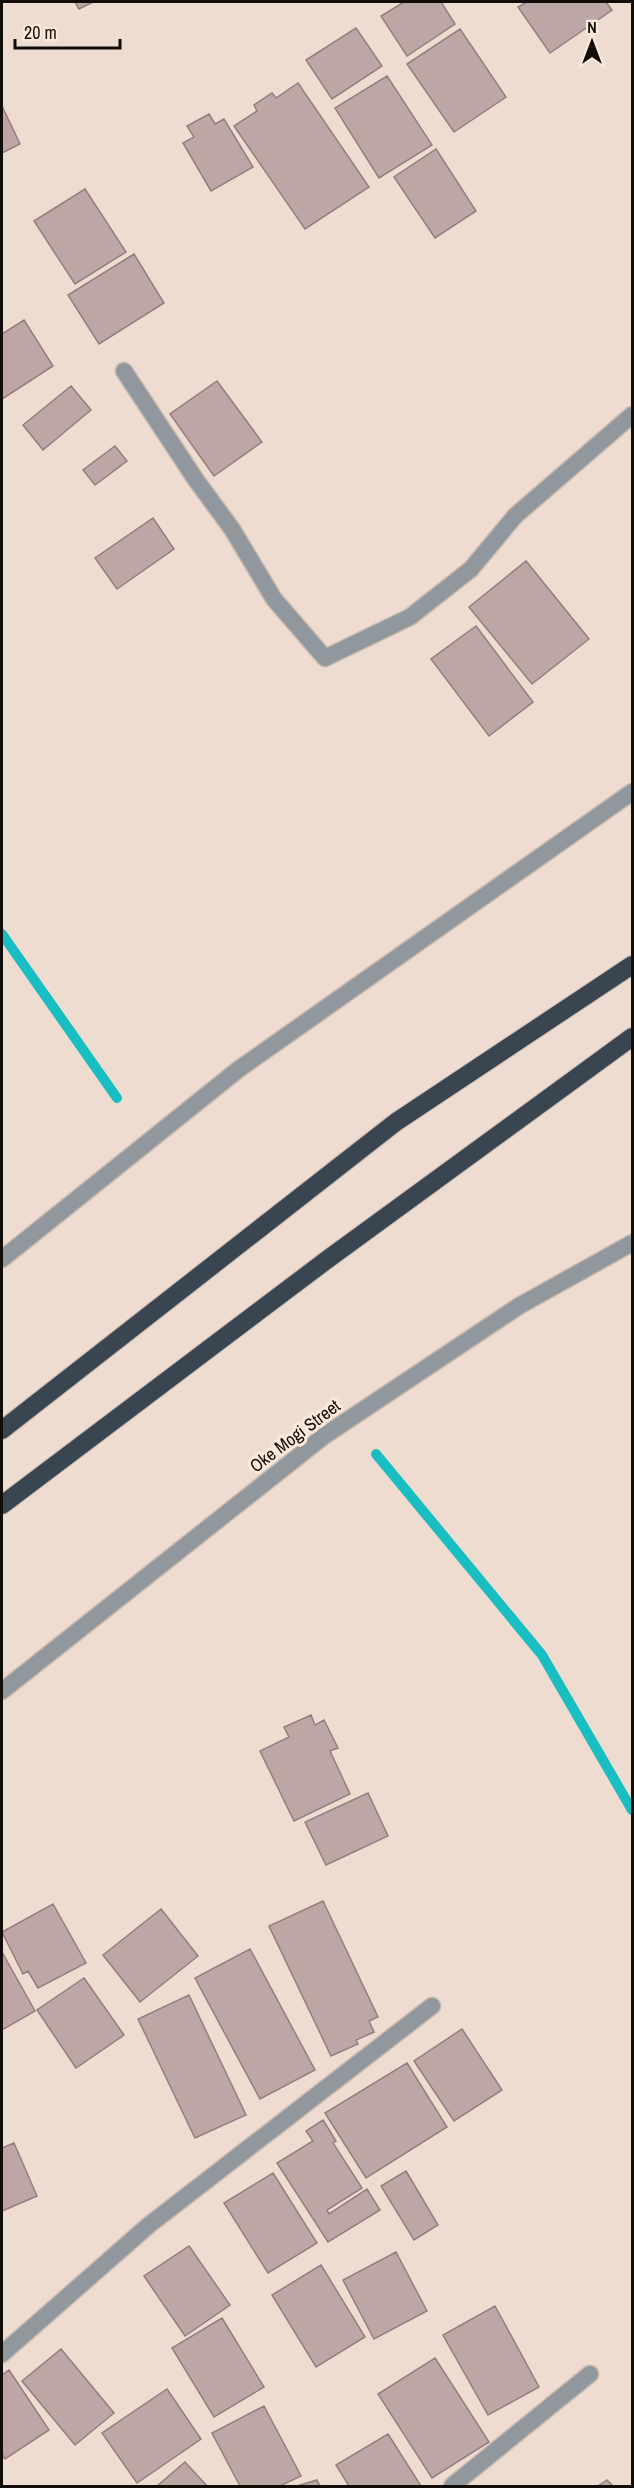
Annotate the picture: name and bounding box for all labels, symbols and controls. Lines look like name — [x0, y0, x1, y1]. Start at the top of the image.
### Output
scale bar — [15, 12, 120, 50]
north arrow — [562, 12, 622, 72]
text: N — [587, 16, 597, 38]
text: 20 m — [24, 20, 57, 45]
street label: Oke Mogi Street — [244, 1393, 345, 1478]

